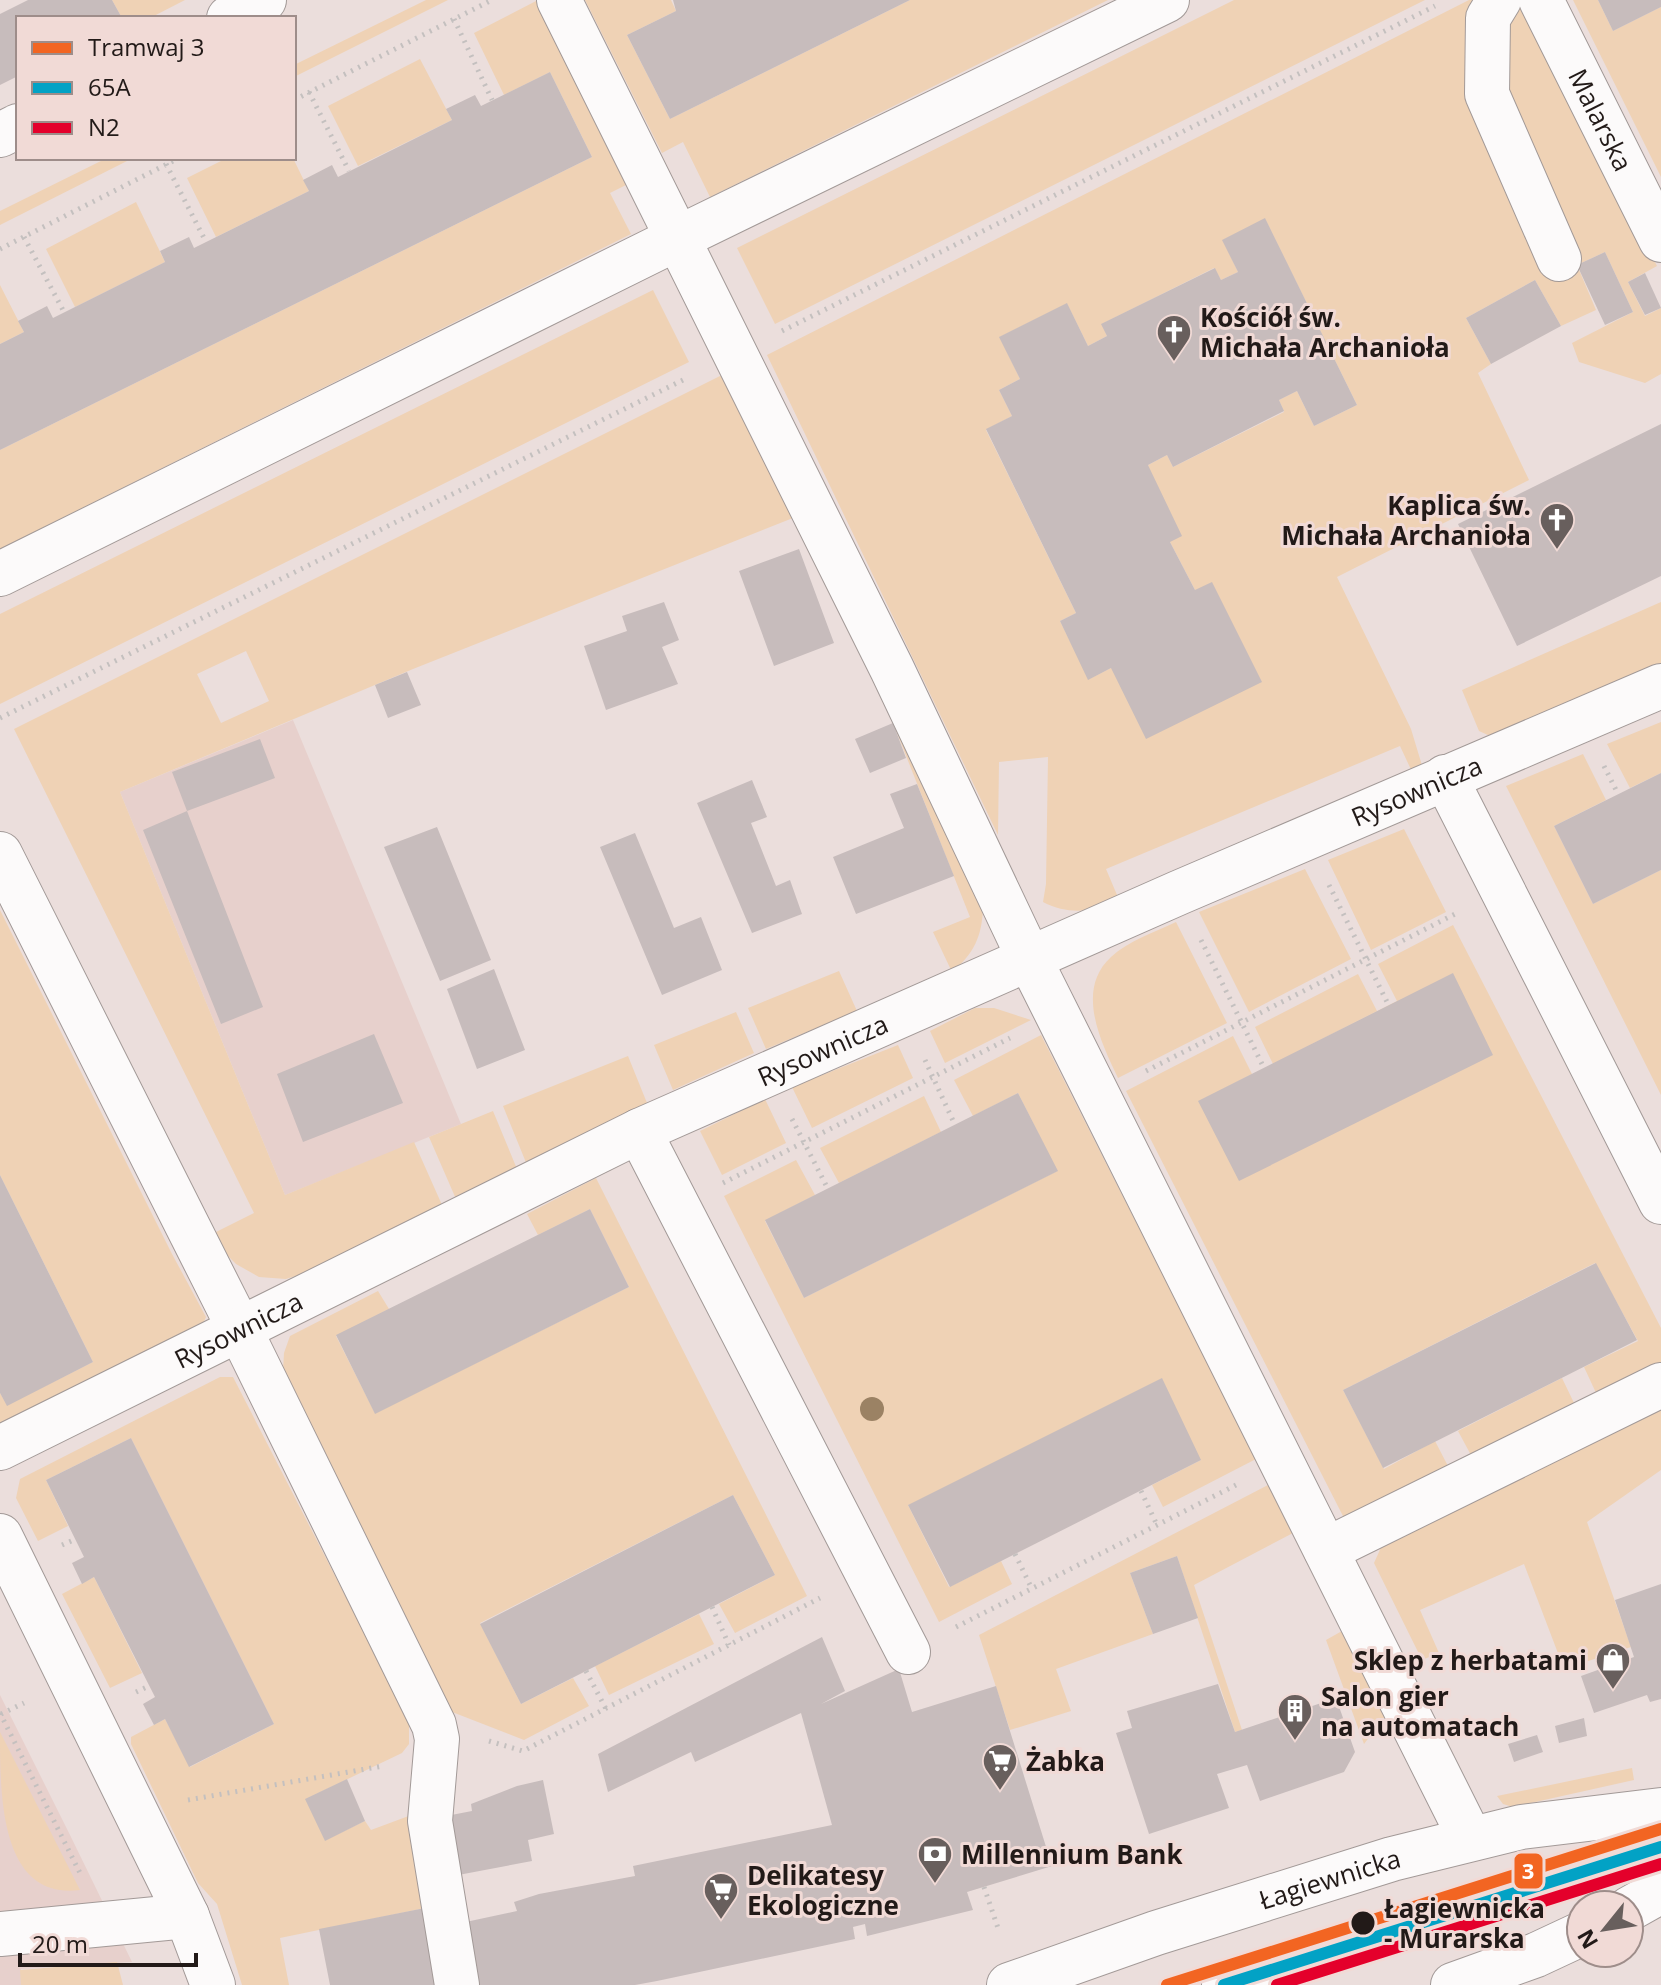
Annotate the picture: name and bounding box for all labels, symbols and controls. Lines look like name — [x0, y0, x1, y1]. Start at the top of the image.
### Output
legend — [16, 16, 296, 160]
text: Tramwaj 3 — [88, 30, 205, 63]
street label: Malarska — [1560, 63, 1642, 177]
text: 65A — [88, 70, 131, 103]
text: N2 — [88, 110, 120, 143]
place label: Kościół św. Michała Archanioła — [1200, 299, 1450, 365]
church icon: Kościół św. Michała Archanioła — [1155, 313, 1193, 363]
place label: Kaplica św. Michała Archanioła — [1281, 487, 1531, 553]
church icon: Kaplica św. Michała Archanioła — [1538, 501, 1576, 551]
street label: Rysownicza — [1346, 747, 1487, 835]
street label: Rysownicza — [752, 1005, 893, 1094]
street label: Rysownicza — [168, 1283, 309, 1377]
shop icon: Sklep z herbatami — [1594, 1641, 1632, 1691]
place label: Sklep z herbatami — [1354, 1642, 1587, 1678]
place label: Salon gier na automatach — [1321, 1678, 1519, 1744]
building icon: Salon gier na automatach — [1276, 1692, 1314, 1742]
supermarket icon: Żabka — [981, 1742, 1019, 1792]
place label: Żabka — [1026, 1743, 1105, 1779]
bank icon: Millennium Bank — [916, 1835, 954, 1885]
place label: Millennium Bank — [961, 1836, 1183, 1872]
street label: Łagiewnicka — [1254, 1840, 1404, 1918]
line badge: 3 — [1513, 1852, 1544, 1890]
text: 3 — [1522, 1855, 1534, 1885]
place label: Delikatesy Ekologiczne — [747, 1857, 899, 1923]
supermarket icon: Delikatesy Ekologiczne — [702, 1871, 740, 1921]
north arrow — [1565, 1889, 1645, 1969]
place label: Łagiewnicka - Murarska — [1384, 1890, 1545, 1956]
marker: Łagiewnicka - Murarska — [1349, 1909, 1377, 1937]
scale bar — [20, 1917, 196, 1967]
text: N — [1569, 1924, 1604, 1955]
text: 20 m — [32, 1927, 88, 1960]

